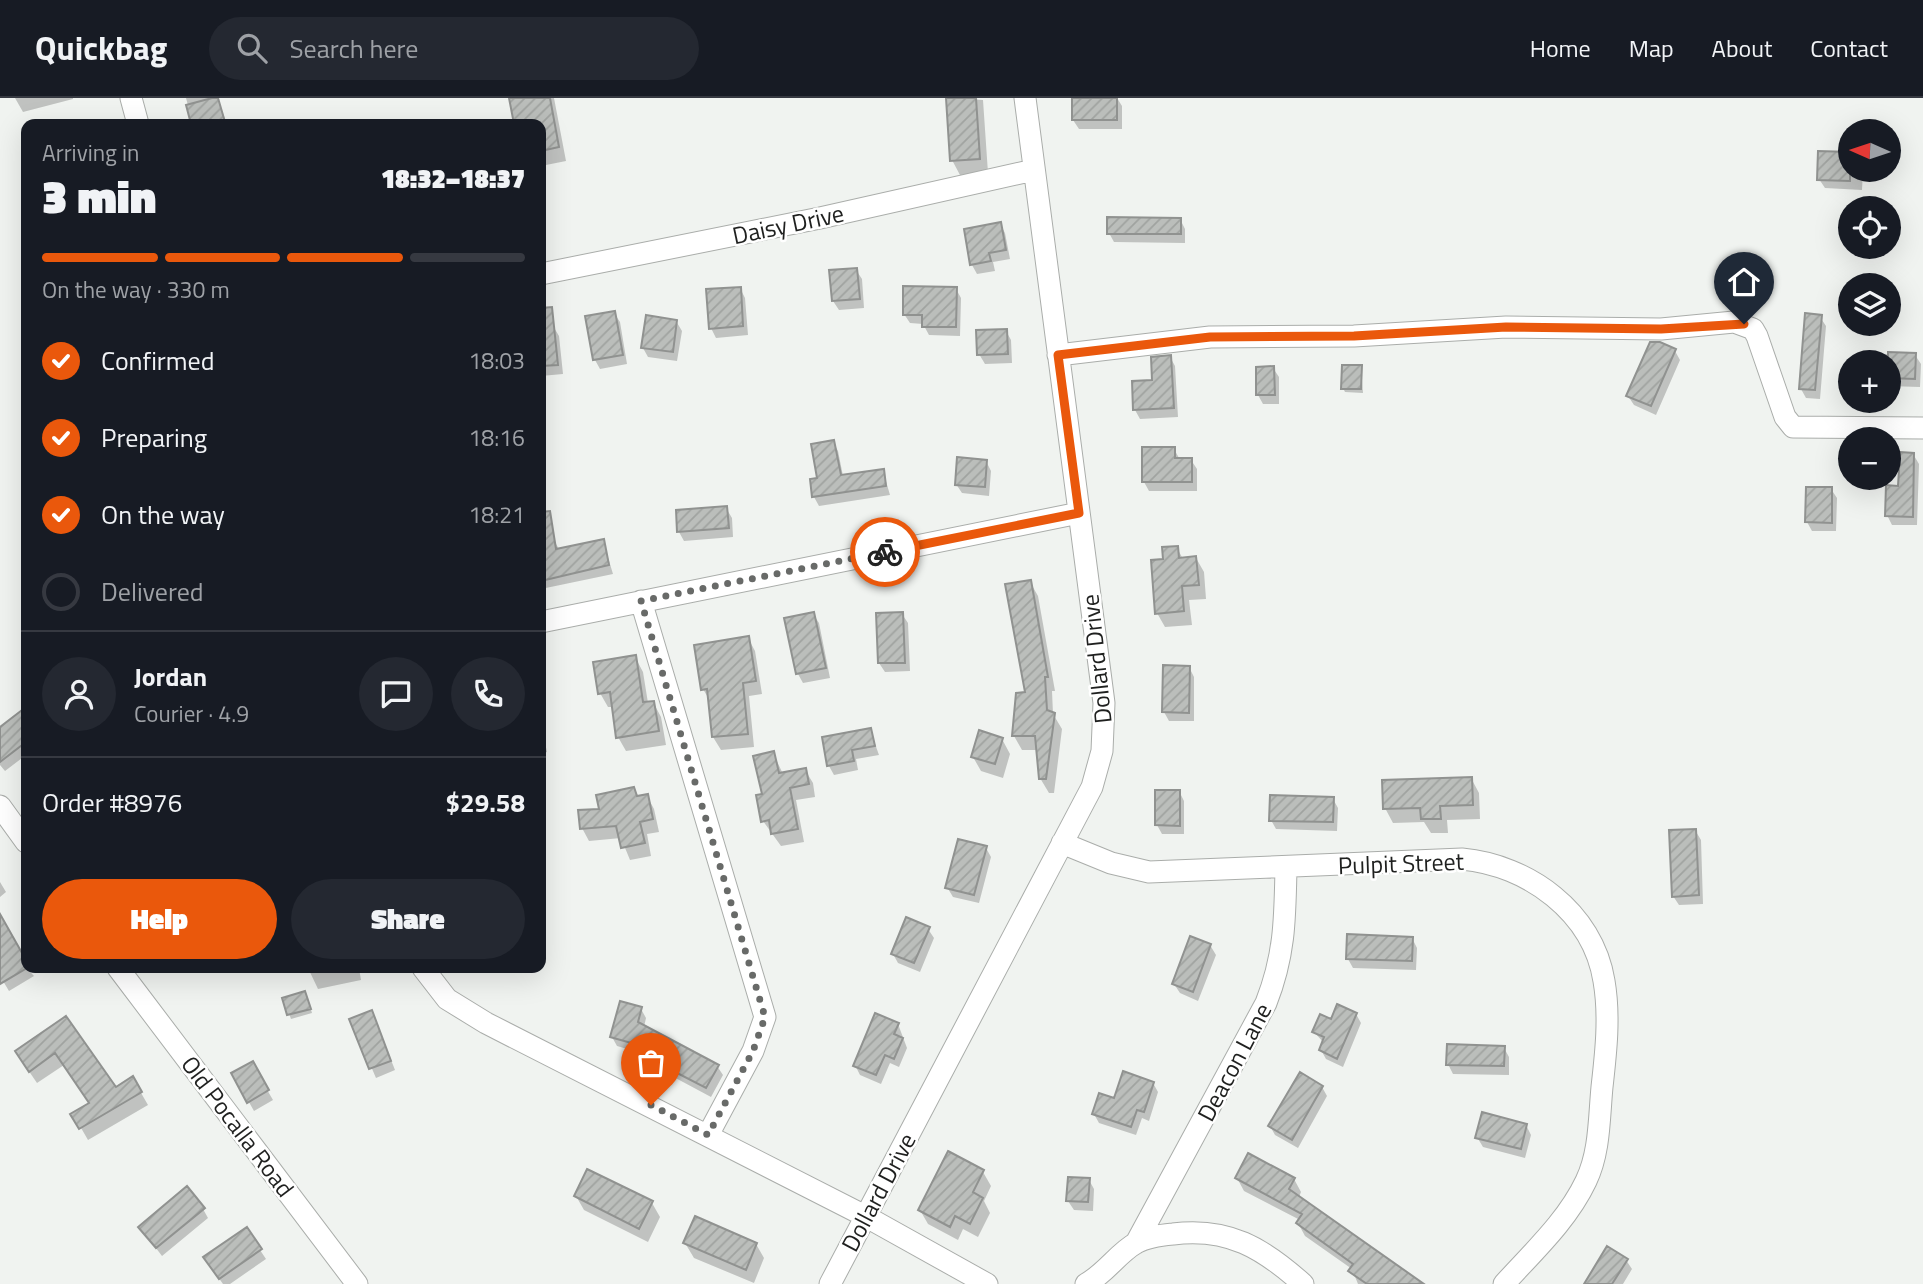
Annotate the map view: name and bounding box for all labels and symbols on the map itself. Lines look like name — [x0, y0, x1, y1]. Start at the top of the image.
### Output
north arrow — [1838, 119, 1900, 182]
street label: Daisy Drive — [729, 195, 847, 253]
pin — [1714, 252, 1774, 324]
courier — [850, 517, 920, 587]
street label: Dollard Drive — [1071, 593, 1121, 725]
street label: Pulpit Street — [1337, 843, 1465, 883]
street label: Deacon Lane — [1188, 996, 1280, 1128]
pin — [621, 1033, 681, 1105]
street label: Old Pocalla Road — [173, 1048, 303, 1204]
street label: Dollard Drive — [832, 1126, 924, 1258]

